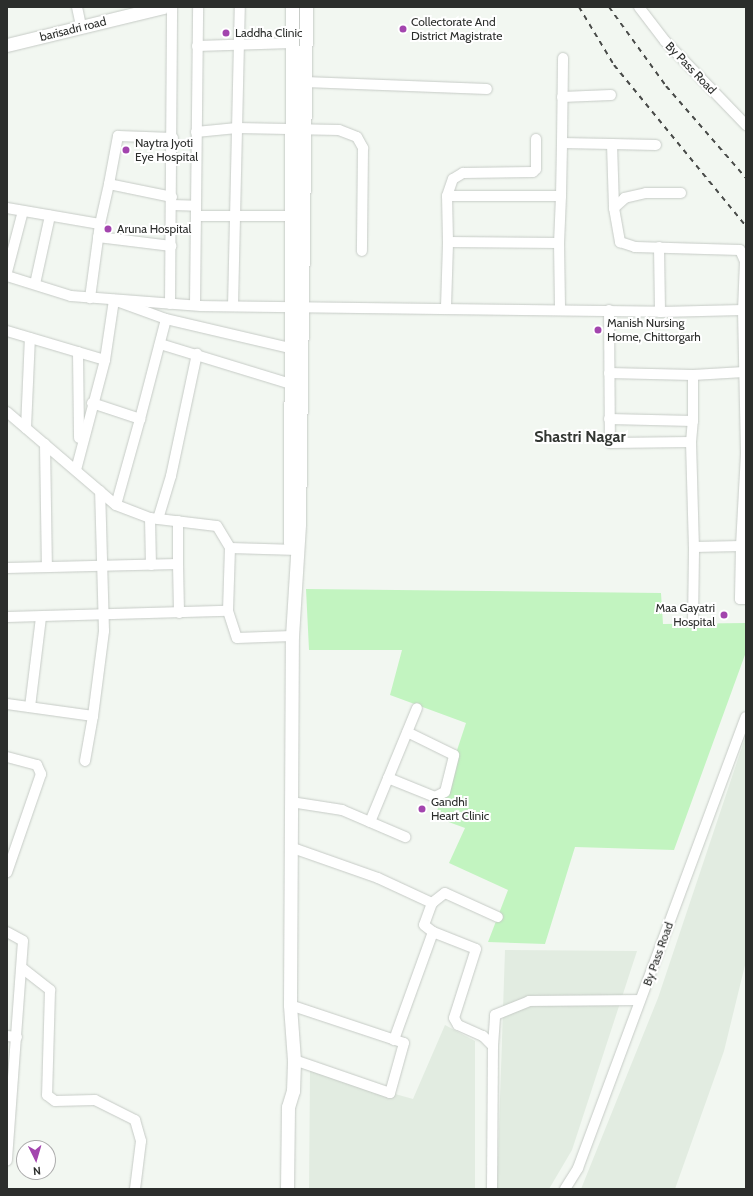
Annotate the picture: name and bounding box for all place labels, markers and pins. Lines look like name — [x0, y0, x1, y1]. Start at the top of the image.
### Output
place label: Collectorate And District Magistrate — [411, 15, 502, 43]
marker: Collectorate And District Magistrate — [398, 24, 408, 34]
place label: Laddha Clinic — [235, 26, 303, 40]
marker: Laddha Clinic — [220, 27, 232, 39]
place label: Naytra Jyoti Eye Hospital — [135, 136, 198, 164]
marker: Naytra Jyoti Eye Hospital — [120, 144, 132, 156]
place label: Aruna Hospital — [117, 222, 191, 236]
marker: Aruna Hospital — [102, 223, 114, 235]
place label: Manish Nursing Home, Chittorgarh — [607, 316, 701, 344]
marker: Manish Nursing Home, Chittorgarh — [592, 324, 604, 336]
place label: Maa Gayatri Hospital — [656, 601, 715, 629]
marker: Maa Gayatri Hospital — [718, 609, 730, 621]
place label: Gandhi Heart Clinic — [431, 795, 489, 823]
marker: Gandhi Heart Clinic — [416, 803, 428, 815]

